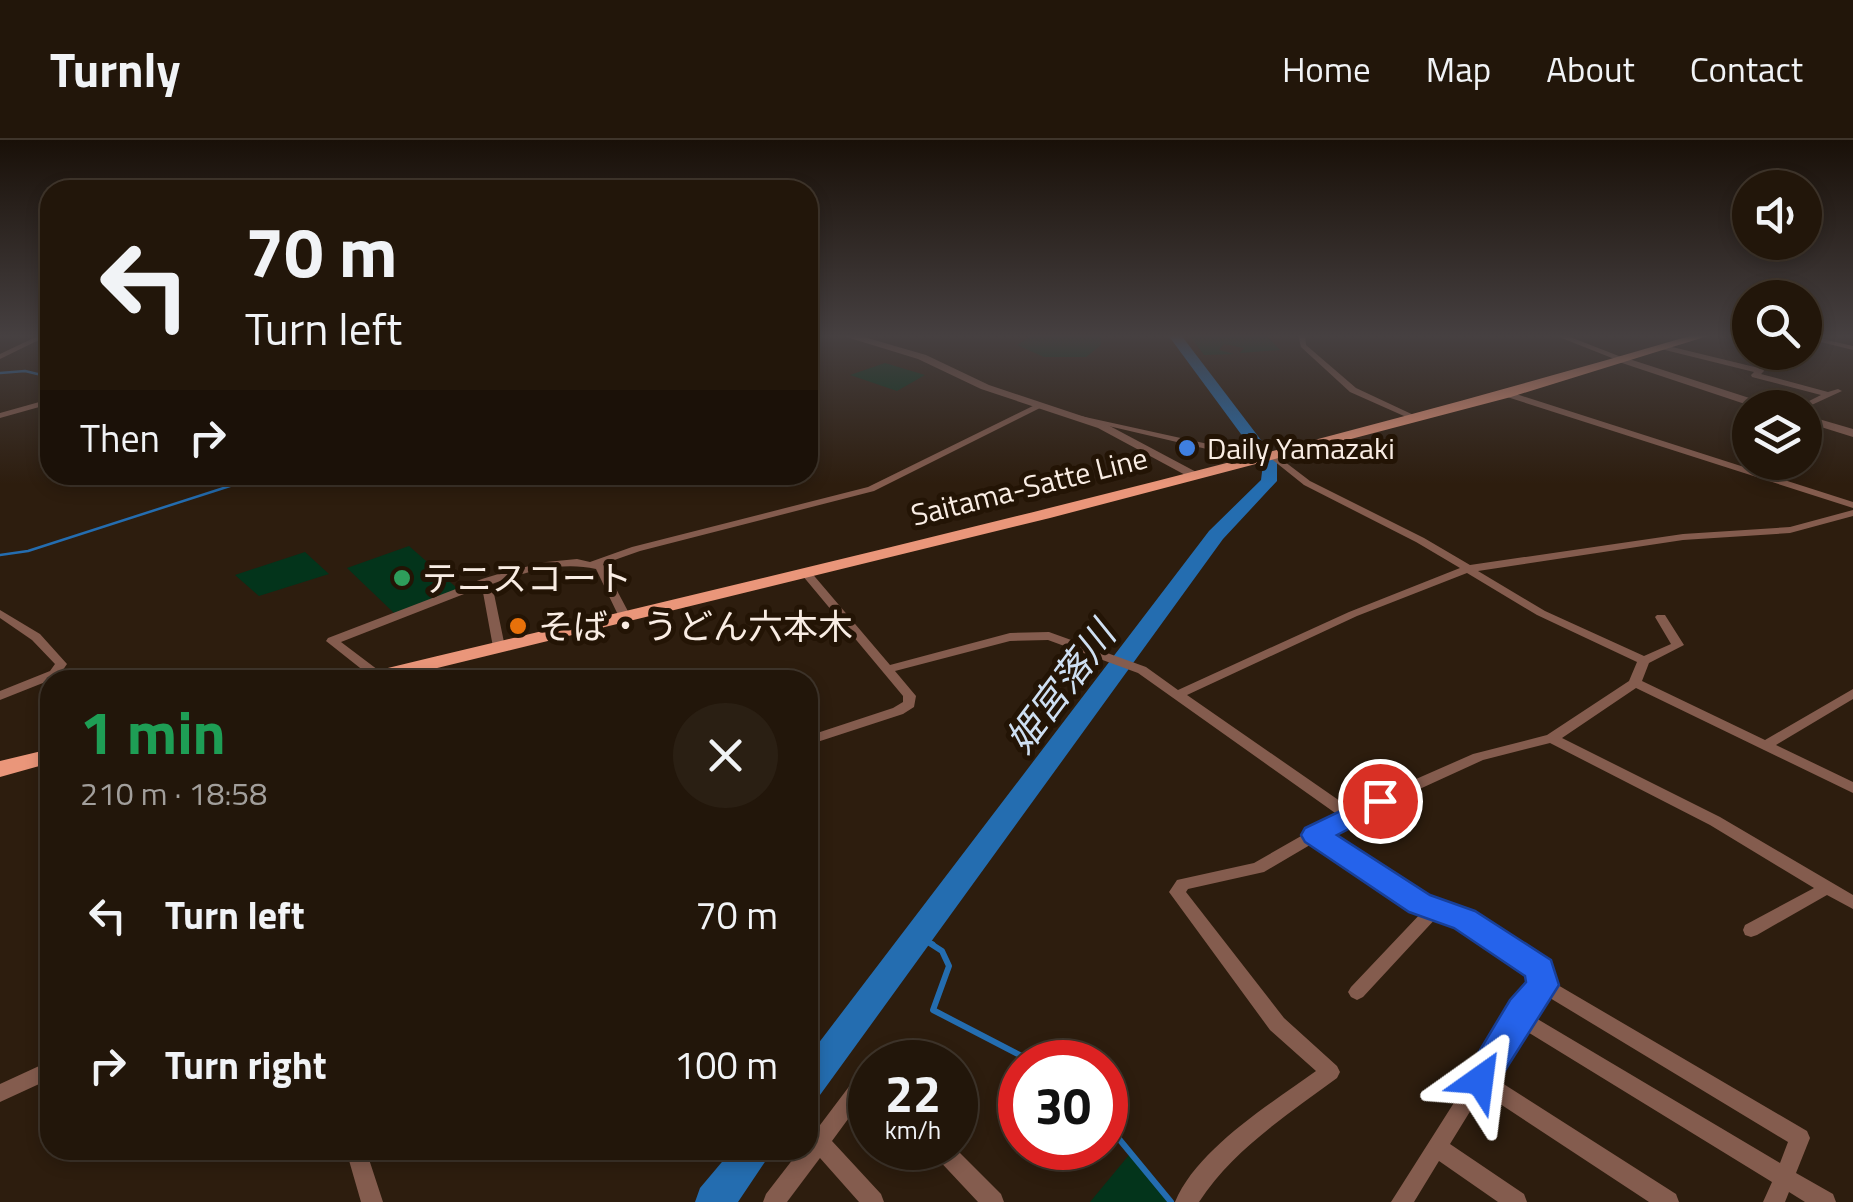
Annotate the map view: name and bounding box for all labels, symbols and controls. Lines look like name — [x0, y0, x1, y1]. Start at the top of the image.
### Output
text: Turnly — [50, 33, 181, 106]
text: Home — [1282, 42, 1371, 96]
text: Map — [1426, 42, 1491, 96]
text: About — [1546, 42, 1635, 96]
text: Contact — [1690, 42, 1803, 96]
map controls — [1732, 170, 1822, 480]
button: sound — [1732, 170, 1822, 260]
text: 70 m — [245, 198, 398, 304]
icon: left — [80, 220, 210, 350]
button: search — [1732, 280, 1822, 370]
text: Turn left — [245, 294, 402, 362]
button: layers — [1732, 390, 1822, 480]
text: Then — [80, 409, 160, 467]
icon: right — [180, 410, 235, 465]
place label: Daily Yamazaki — [1207, 425, 1395, 471]
street label: Saitama-Satte Line — [906, 434, 1152, 538]
marker: Daily Yamazaki — [1176, 437, 1198, 459]
place label: テニスコート — [422, 551, 632, 605]
marker: テニスコート — [391, 567, 413, 589]
place label: そば・うどん六本木 — [538, 599, 853, 653]
water label: 姫宮落川 — [991, 606, 1131, 765]
marker: そば・うどん六本木 — [507, 615, 529, 637]
text: 1 min — [80, 686, 226, 777]
button: close — [673, 703, 778, 808]
pin — [1338, 759, 1423, 844]
text: 210 m · 18:58 — [80, 769, 267, 817]
icon: arrive — [1353, 774, 1408, 829]
text: Turn left — [165, 886, 305, 944]
text: 70 m — [695, 886, 778, 944]
icon: left — [80, 888, 135, 943]
position arrow — [1428, 1028, 1532, 1132]
text: Turn right — [165, 1036, 327, 1094]
text: 100 m — [674, 1036, 778, 1094]
icon: right — [80, 1038, 135, 1093]
speed limit sign: 30 — [998, 1040, 1128, 1170]
text: 22 — [885, 1055, 941, 1131]
text: km/h — [885, 1111, 941, 1149]

